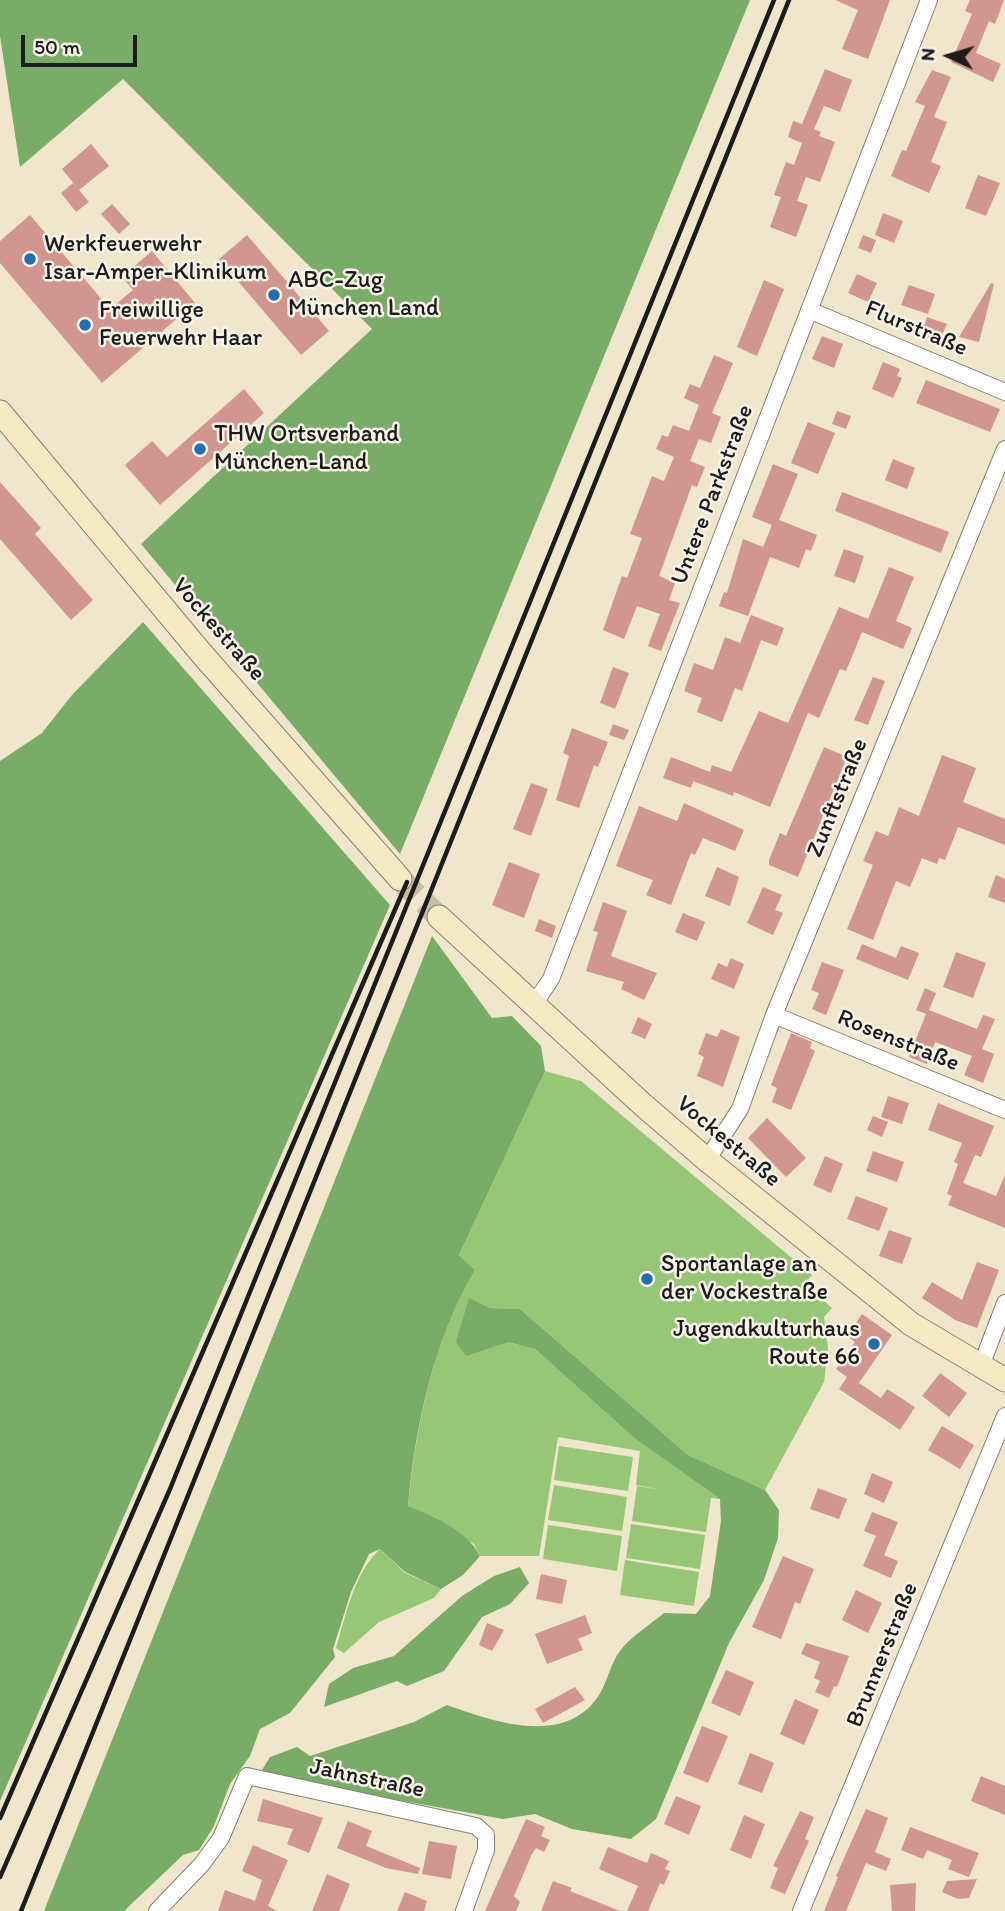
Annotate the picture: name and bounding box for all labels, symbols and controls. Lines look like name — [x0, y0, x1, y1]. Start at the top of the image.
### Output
scale bar — [24, 21, 140, 65]
north arrow — [914, 21, 984, 91]
text: 50 m — [34, 34, 80, 59]
text: N — [916, 47, 939, 62]
place label: Werkfeuerwehr Isar-Amper-Klinikum — [44, 231, 267, 287]
marker: Werkfeuerwehr Isar-Amper-Klinikum — [22, 251, 38, 267]
place label: ABC-Zug München Land — [288, 267, 439, 323]
marker: ABC-Zug München Land — [266, 287, 282, 303]
street label: Flurstraße — [860, 295, 972, 363]
place label: Freiwillige Feuerwehr Haar — [99, 297, 262, 353]
marker: Freiwillige Feuerwehr Haar — [77, 317, 93, 333]
street label: Untere Parkstraße — [665, 401, 761, 589]
place label: THW Ortsverband München-Land — [214, 421, 399, 477]
marker: THW Ortsverband München-Land — [192, 441, 208, 457]
street label: Vockestraße — [165, 572, 271, 688]
street label: Zunftstraße — [801, 734, 875, 862]
street label: Rosenstraße — [833, 1003, 963, 1079]
street label: Vockestraße — [670, 1090, 786, 1194]
place label: Sportanlage an der Vockestraße — [661, 1251, 828, 1307]
marker: Sportanlage an der Vockestraße — [639, 1271, 655, 1287]
place label: Jugendkulturhaus Route 66 — [673, 1316, 860, 1372]
marker: Jugendkulturhaus Route 66 — [866, 1336, 882, 1352]
street label: Brunnerstraße — [841, 1578, 925, 1732]
street label: Jahnstraße — [307, 1753, 427, 1805]

